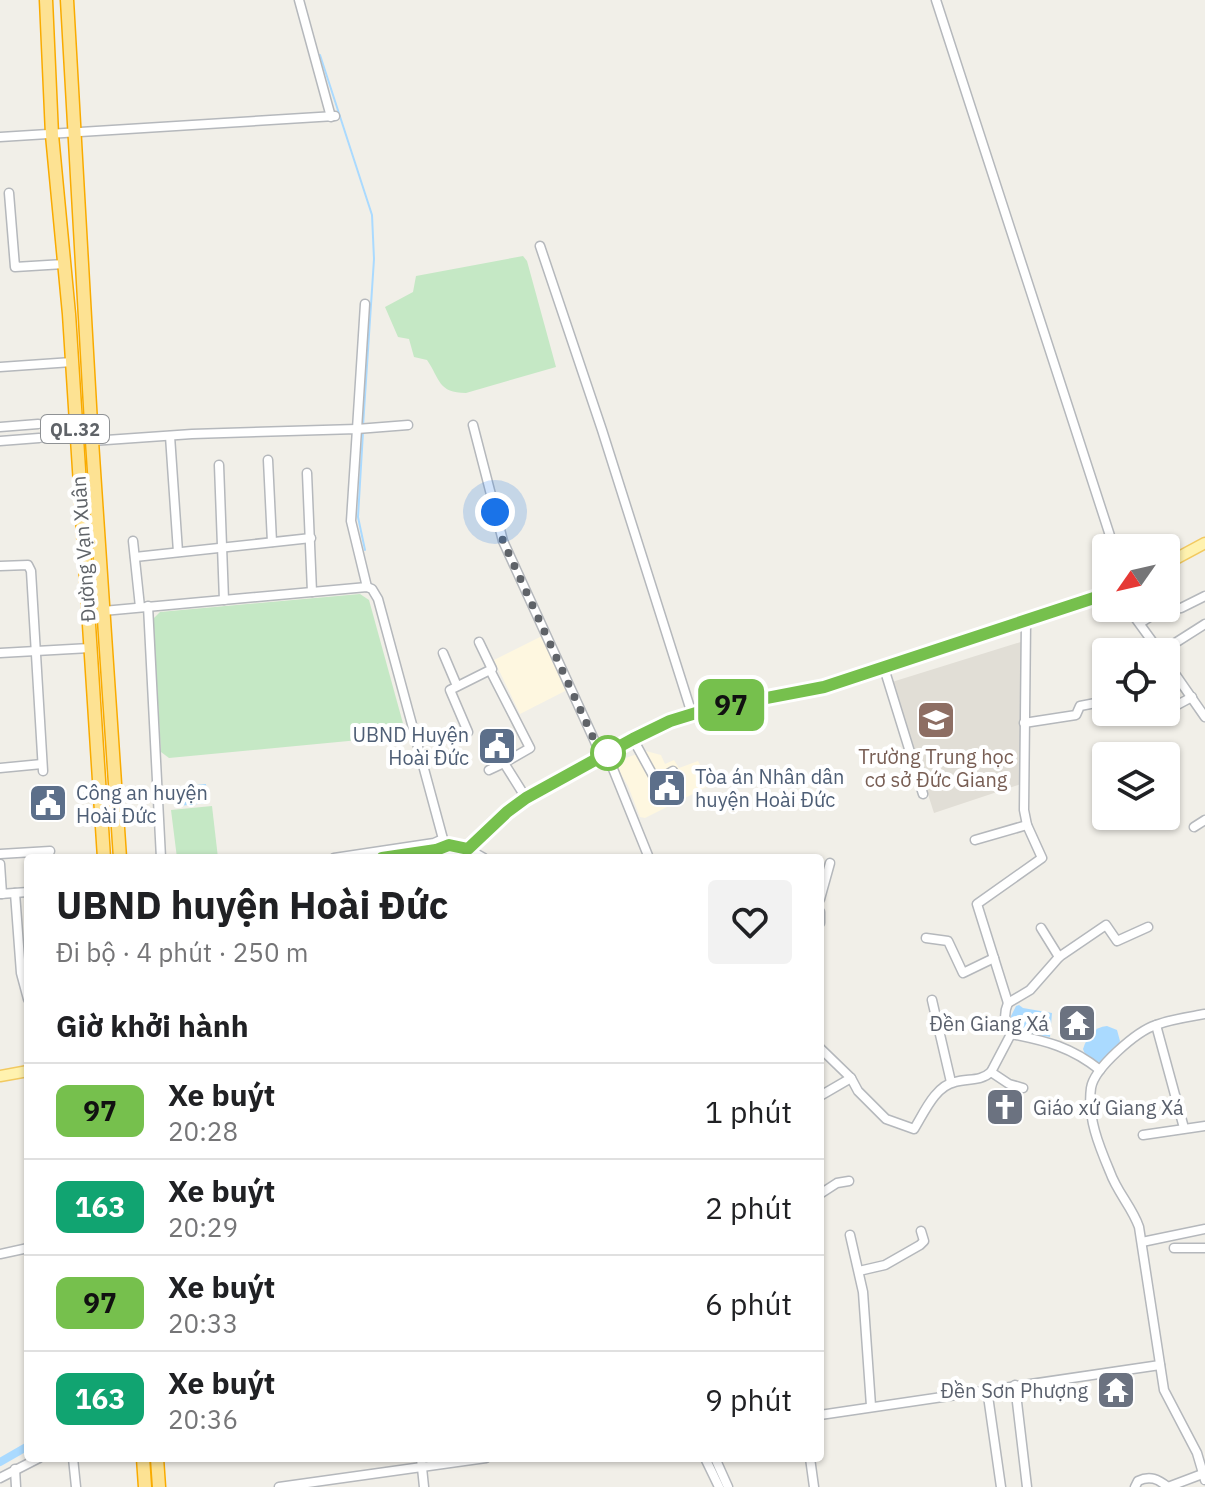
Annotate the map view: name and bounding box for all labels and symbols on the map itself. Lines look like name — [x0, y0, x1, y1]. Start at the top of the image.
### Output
road number: QL.32 — [41, 415, 109, 443]
street label: Đường Vạn Xuân — [64, 475, 102, 623]
your location — [475, 492, 515, 532]
north arrow — [1092, 534, 1180, 622]
line badge: 97 — [695, 679, 767, 731]
school or university icon: Trường Trung học cơ sở Đức Giang — [915, 699, 957, 741]
place label: UBND Huyện Hoài Đức — [352, 721, 469, 771]
public building icon: UBND Huyện Hoài Đức — [476, 725, 518, 767]
unlabelled marker — [591, 736, 625, 770]
place label: Trường Trung học cơ sở Đức Giang — [858, 743, 1014, 793]
place label: Tòa án Nhân dân huyện Hoài Đức — [695, 763, 844, 813]
public building icon: Tòa án Nhân dân huyện Hoài Đức — [646, 767, 688, 809]
place label: Công an huyện Hoài Đức — [76, 779, 208, 829]
public building icon: Công an huyện Hoài Đức — [27, 782, 69, 824]
temple icon: Đền Giang Xá — [1056, 1002, 1098, 1044]
place label: Đền Giang Xá — [930, 1010, 1049, 1037]
church icon: Giáo xứ Giang Xá — [984, 1086, 1026, 1128]
place label: Giáo xứ Giang Xá — [1033, 1094, 1184, 1121]
temple icon: Đền Sơn Phượng — [1095, 1369, 1137, 1411]
place label: Đền Sơn Phượng — [941, 1377, 1088, 1404]

